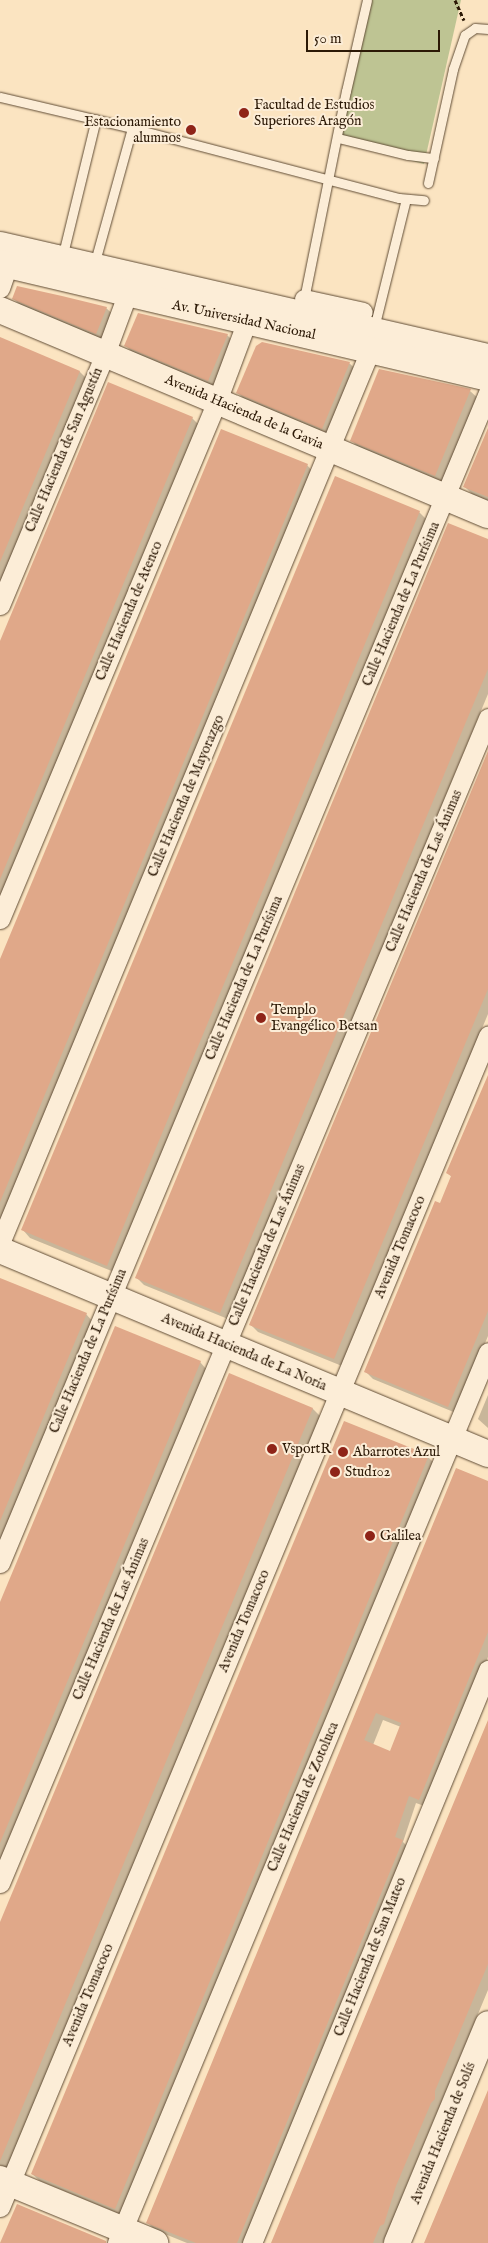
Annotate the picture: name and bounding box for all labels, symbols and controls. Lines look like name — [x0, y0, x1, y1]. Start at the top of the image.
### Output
scale bar — [308, 20, 442, 52]
text: 50 m — [314, 29, 342, 48]
place label: Facultad de Estudios Superiores Aragón — [254, 97, 374, 130]
marker: Facultad de Estudios Superiores Aragón — [238, 107, 250, 119]
place label: Estacionamiento alumnos — [84, 114, 181, 146]
marker: Estacionamiento alumnos — [185, 124, 197, 136]
street label: Av. Universidad Nacional — [171, 297, 317, 343]
street label: Calle Hacienda de San Agustín — [22, 365, 106, 535]
street label: Avenida Hacienda de la Gavia — [162, 371, 326, 453]
street label: Calle Hacienda de La Purísima — [359, 519, 443, 689]
street label: Calle Hacienda de Atenco — [92, 539, 166, 683]
street label: Calle Hacienda de Mayorazgo — [144, 713, 228, 879]
street label: Calle Hacienda de Las Ánimas — [382, 787, 466, 955]
street label: Calle Hacienda de La Purísima — [202, 893, 286, 1063]
place label: Templo Evangélico Betsan — [271, 1002, 377, 1034]
marker: Templo Evangélico Betsan — [255, 1012, 267, 1024]
street label: Calle Hacienda de Las Ánimas — [225, 1161, 309, 1329]
street label: Avenida Tomacoco — [371, 1193, 429, 1301]
street label: Calle Hacienda de La Purísima — [46, 1266, 130, 1436]
street label: Avenida Hacienda de La Noria — [159, 1310, 329, 1394]
place label: VsportR — [282, 1441, 331, 1457]
marker: VsportR — [266, 1443, 278, 1455]
place label: Abarrotes Azul — [353, 1444, 440, 1460]
marker: Abarrotes Azul — [337, 1446, 349, 1458]
place label: Stud102 — [345, 1464, 390, 1480]
marker: Stud102 — [329, 1466, 341, 1478]
place label: Galilea — [380, 1528, 421, 1544]
marker: Galilea — [364, 1530, 376, 1542]
street label: Calle Hacienda de Las Ánimas — [69, 1535, 153, 1703]
street label: Avenida Tomacoco — [215, 1567, 273, 1675]
street label: Calle Hacienda de Zotoluca — [264, 1720, 342, 1874]
street label: Calle Hacienda de San Mateo — [330, 1875, 410, 2039]
street label: Avenida Tomacoco — [59, 1941, 117, 2049]
street label: Avenida Hacienda de Solís — [407, 2059, 479, 2207]

